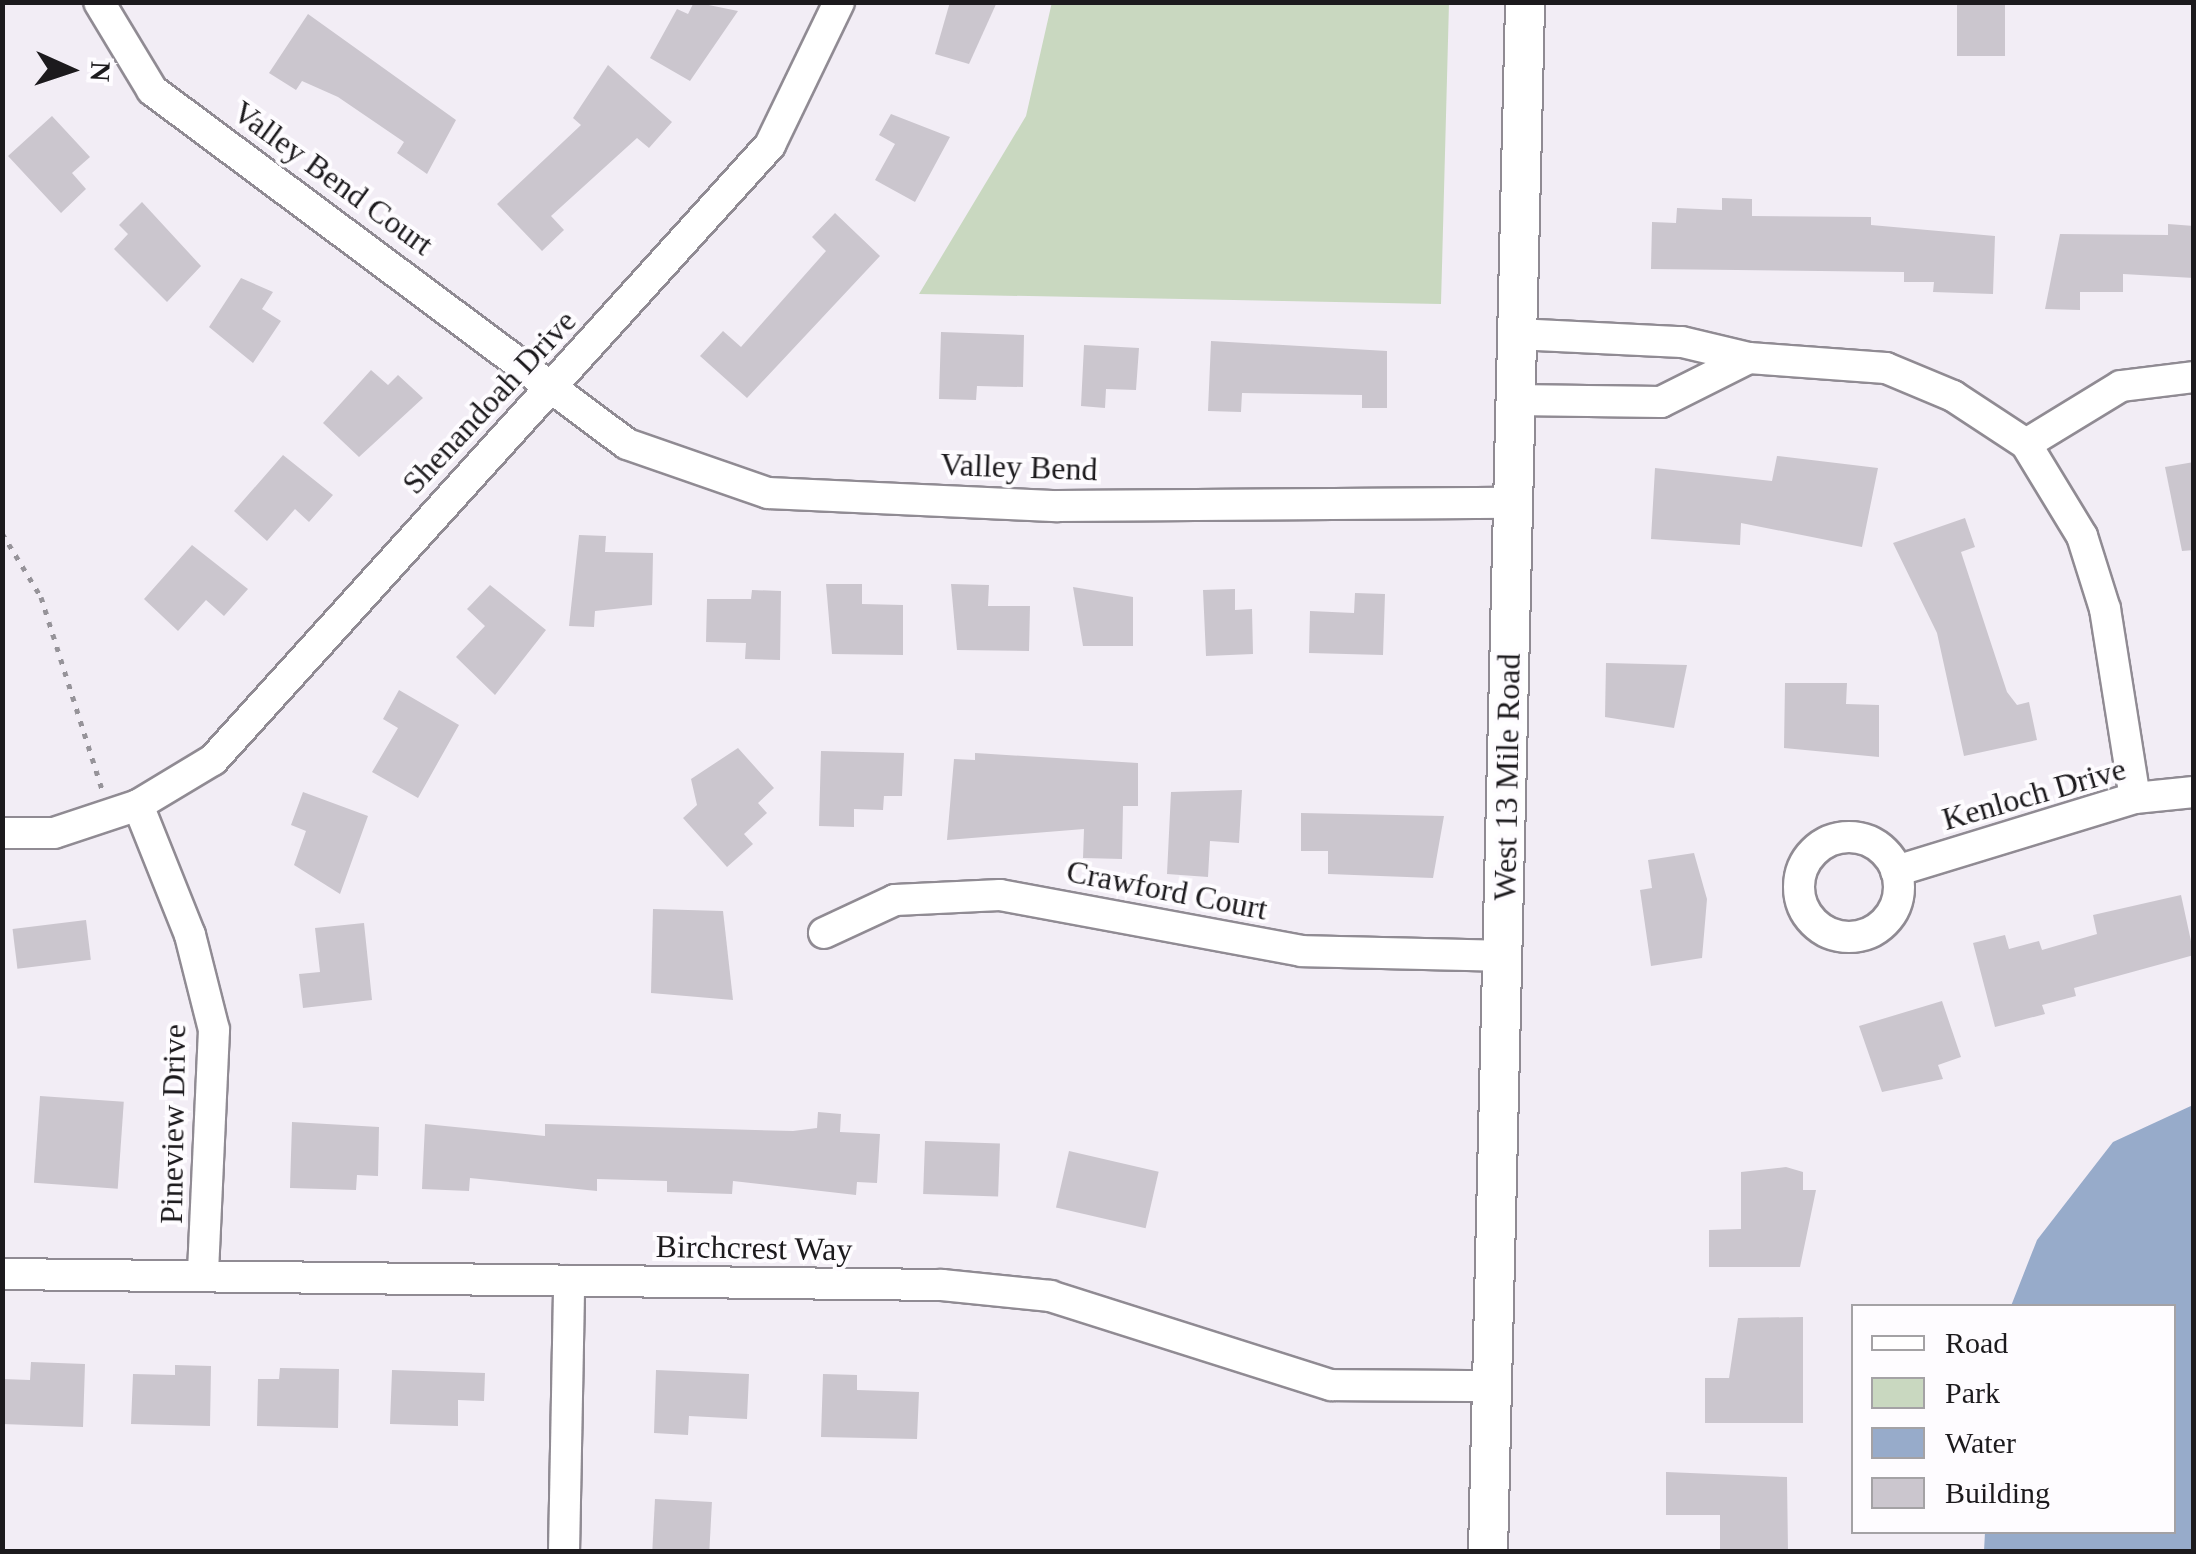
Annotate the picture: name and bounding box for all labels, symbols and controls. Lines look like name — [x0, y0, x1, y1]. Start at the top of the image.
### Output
north arrow — [20, 20, 120, 120]
text: N — [84, 61, 116, 83]
street label: Valley Bend Court — [225, 92, 441, 264]
street label: Shenandoah Drive — [394, 302, 584, 502]
street label: Valley Bend — [940, 445, 1098, 489]
street label: West 13 Mile Road — [1486, 653, 1528, 901]
street label: Kenloch Drive — [1938, 749, 2130, 839]
street label: Crawford Court — [1063, 852, 1271, 928]
street label: Pineview Drive — [152, 1024, 194, 1224]
street label: Birchcrest Way — [655, 1227, 853, 1269]
legend — [1851, 1304, 2176, 1534]
text: Road — [1945, 1326, 2008, 1359]
text: Park — [1945, 1376, 2000, 1409]
text: Water — [1945, 1426, 2016, 1459]
text: Building — [1945, 1476, 2050, 1509]

